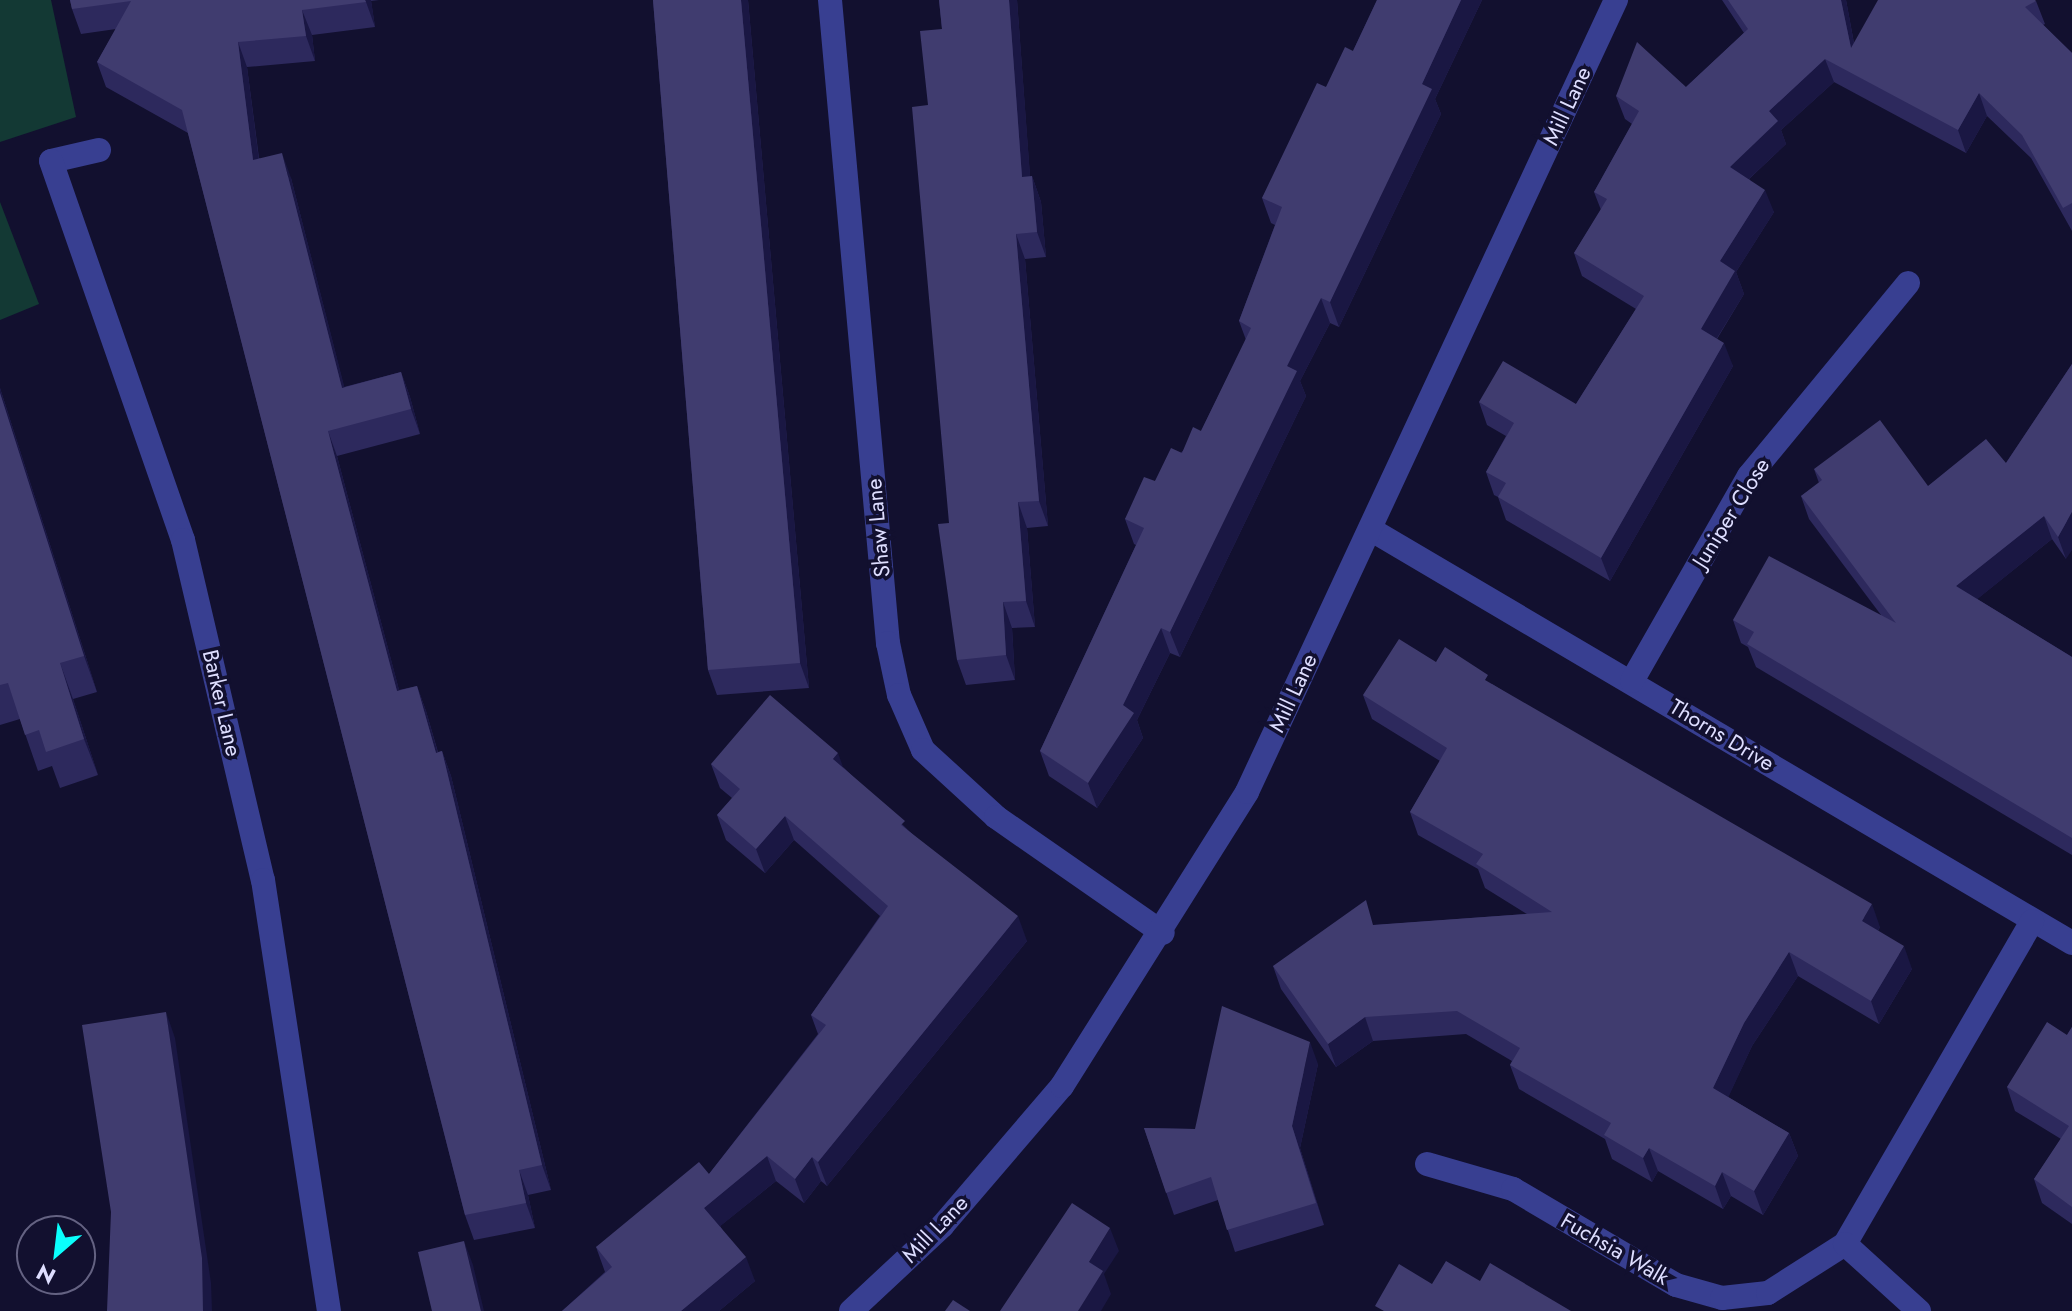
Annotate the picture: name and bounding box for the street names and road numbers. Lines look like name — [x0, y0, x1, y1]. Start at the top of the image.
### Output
street label: Mill Lane — [1537, 63, 1597, 149]
street label: Juniper Close — [1687, 453, 1775, 573]
street label: Shaw Lane — [861, 478, 895, 578]
street label: Barker Lane — [197, 647, 247, 759]
street label: Mill Lane — [1263, 650, 1323, 736]
street label: Thorns Drive — [1665, 693, 1779, 777]
street label: Mill Lane — [896, 1190, 974, 1268]
street label: Fuchsia Walk — [1556, 1207, 1674, 1291]

